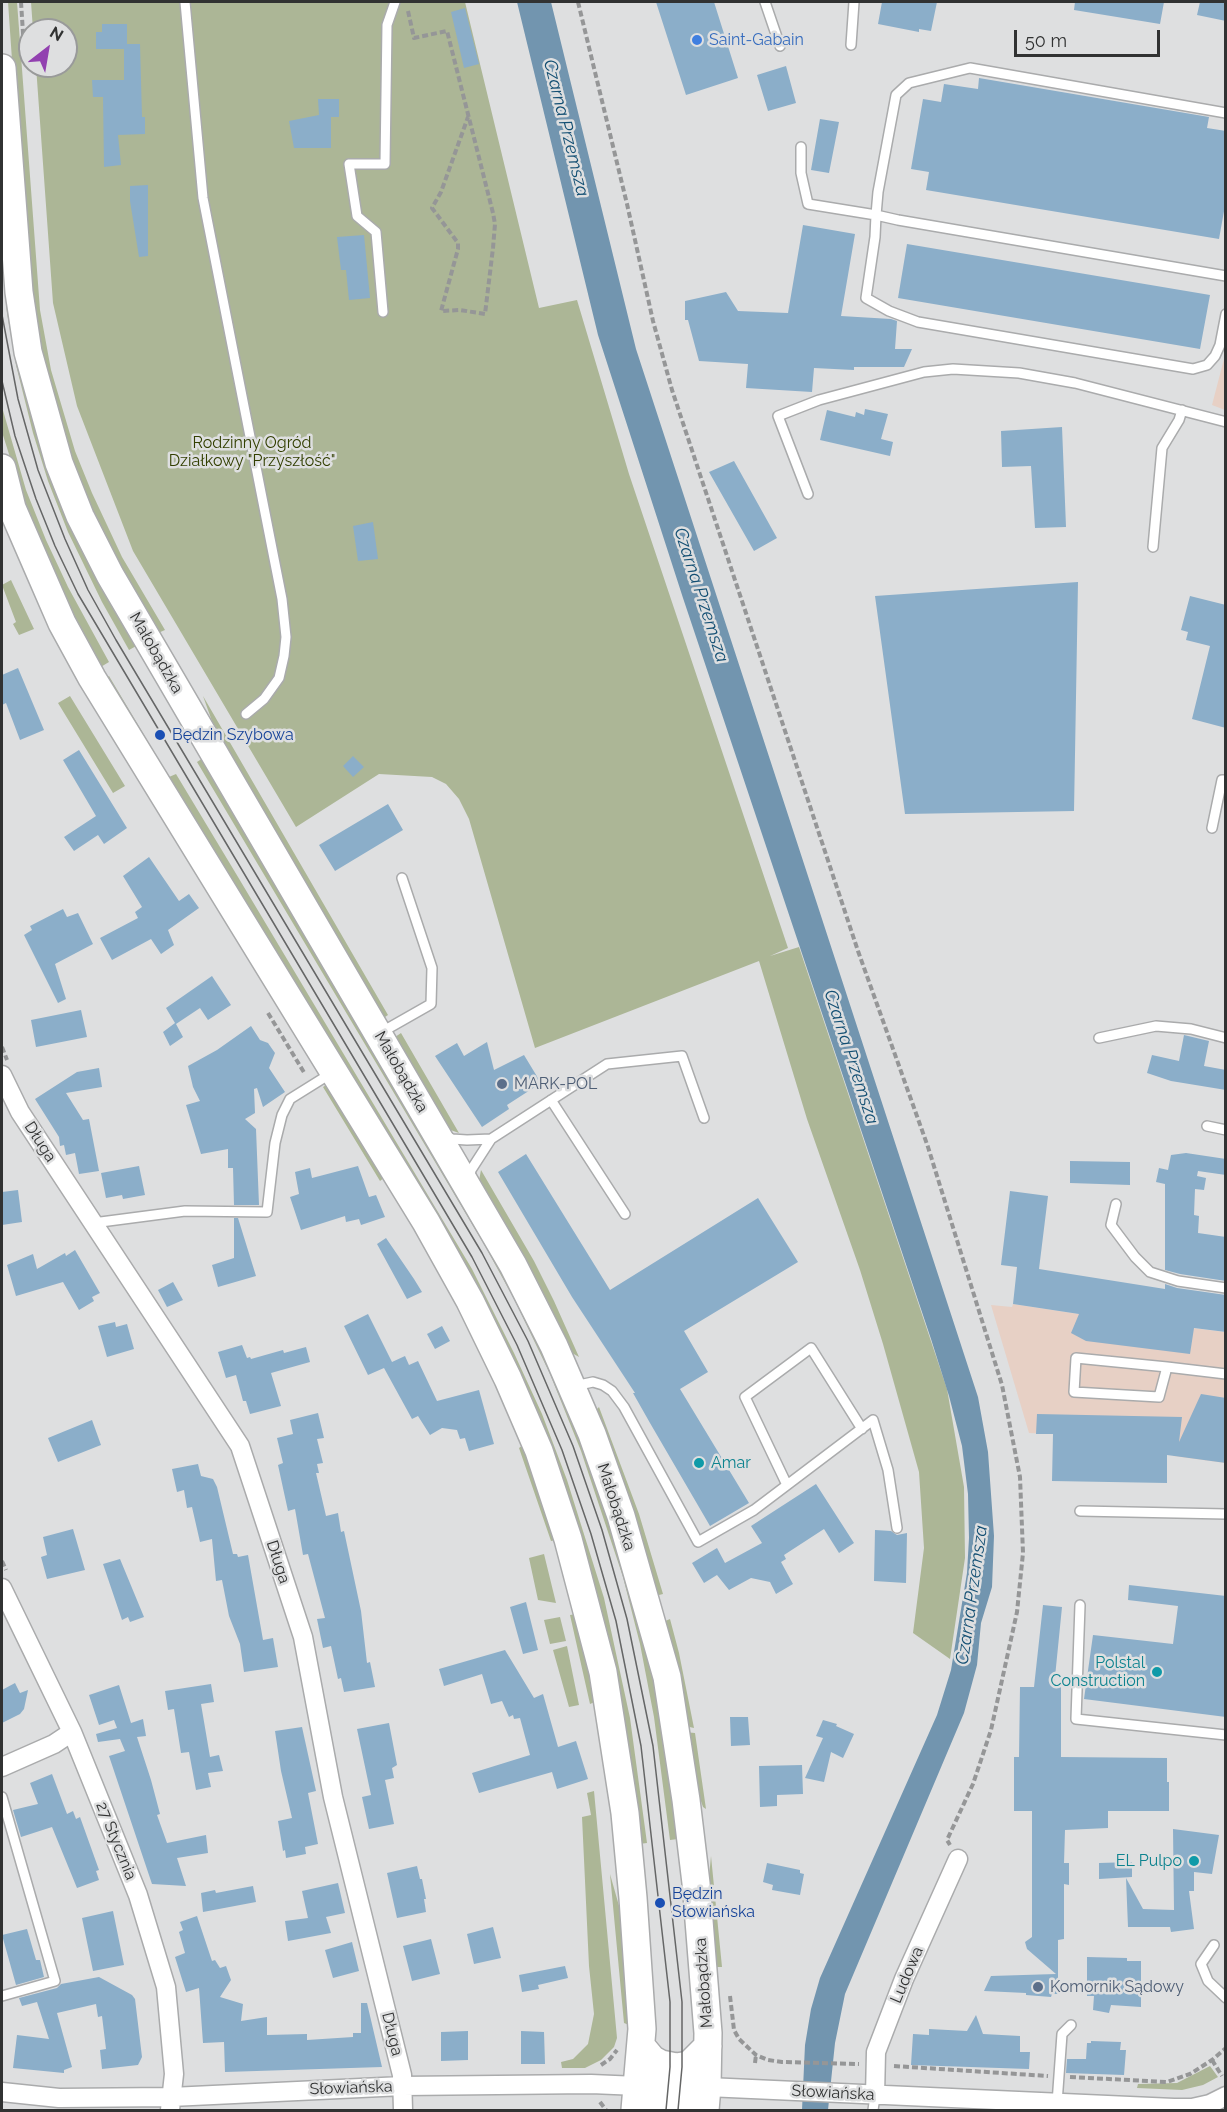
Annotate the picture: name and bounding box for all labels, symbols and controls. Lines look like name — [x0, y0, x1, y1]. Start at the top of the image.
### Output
north arrow — [18, 18, 78, 78]
scale bar — [1017, 18, 1162, 56]
text: N — [46, 23, 67, 45]
place label: Saint-Gabain — [709, 30, 804, 50]
text: 50 m — [1025, 30, 1067, 51]
marker: Saint-Gabain — [690, 33, 704, 47]
water label: Czarna Przemsza — [539, 57, 593, 199]
park label: Rodzinny Ogród Działkowy "Przyszłość" — [169, 433, 335, 471]
water label: Czarna Przemsza — [669, 525, 733, 665]
street label: Małobądzka — [125, 609, 187, 697]
place label: Będzin Szybowa — [172, 725, 294, 745]
marker: Będzin Szybowa — [153, 728, 167, 742]
water label: Czarna Przemsza — [819, 987, 883, 1127]
street label: Małobądzka — [370, 1028, 432, 1116]
place label: MARK-POL — [514, 1074, 597, 1094]
marker: MARK-POL — [495, 1077, 509, 1091]
street label: Długa — [20, 1118, 60, 1166]
place label: Amar — [711, 1453, 751, 1473]
marker: Amar — [692, 1456, 706, 1470]
street label: Małobądzka — [593, 1461, 639, 1553]
water label: Czarna Przemsza — [952, 1524, 992, 1666]
street label: Długa — [262, 1538, 294, 1586]
place label: Polstal Construction — [1050, 1653, 1145, 1691]
marker: Polstal Construction — [1150, 1665, 1164, 1679]
street label: 27 Stycznia — [92, 1799, 140, 1883]
place label: EL Pulpo — [1116, 1851, 1182, 1871]
marker: EL Pulpo — [1187, 1854, 1201, 1868]
place label: Będzin Słowiańska — [672, 1884, 755, 1922]
marker: Będzin Słowiańska — [653, 1896, 667, 1910]
street label: Małobądzka — [691, 1937, 717, 2029]
street label: Ludowa — [887, 1944, 927, 2006]
place label: Komornik Sądowy — [1050, 1977, 1184, 1997]
marker: Komornik Sądowy — [1031, 1980, 1045, 1994]
street label: Długa — [377, 2010, 407, 2058]
street label: Słowiańska — [309, 2077, 393, 2099]
street label: Słowiańska — [791, 2081, 875, 2105]

